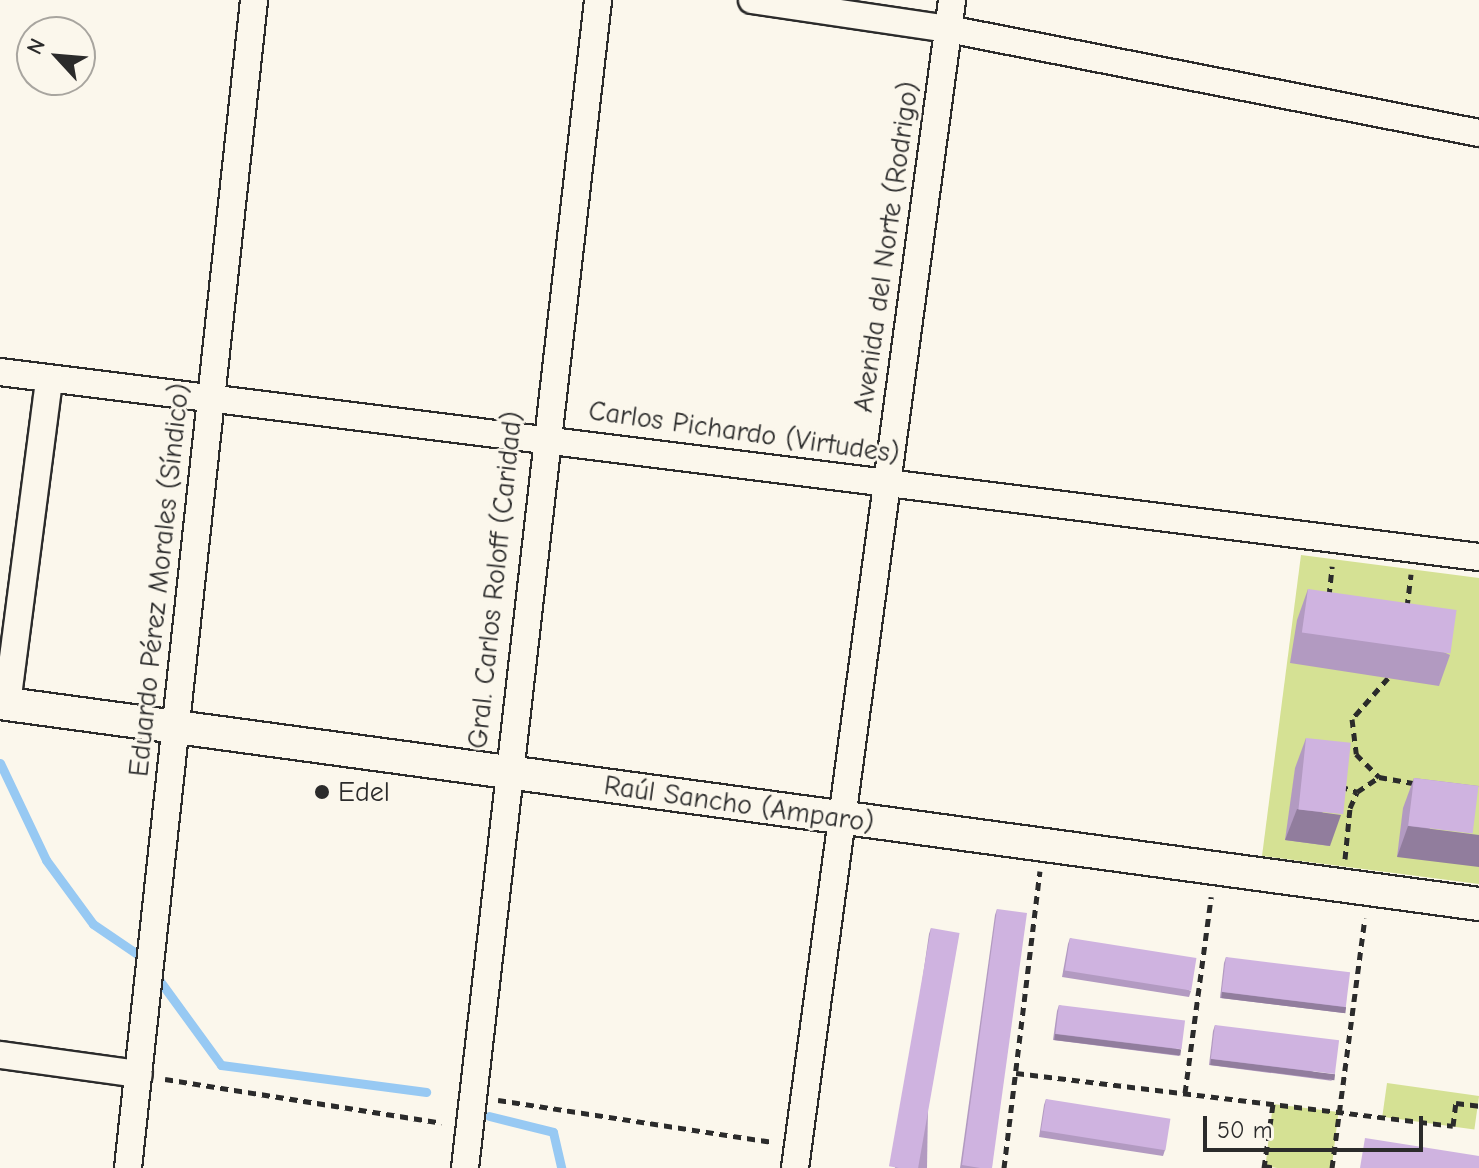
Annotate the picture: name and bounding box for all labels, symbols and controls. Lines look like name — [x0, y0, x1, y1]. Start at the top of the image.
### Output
north arrow — [16, 16, 96, 96]
text: N — [21, 34, 51, 59]
street label: Avenida del Norte (Rodrigo) — [846, 79, 926, 415]
street label: Eduardo Pérez Morales (Síndico) — [122, 382, 196, 778]
street label: Carlos Pichardo (Virtudes) — [586, 394, 902, 470]
street label: Gral. Carlos Roloff (Caridad) — [461, 410, 529, 750]
street label: Raúl Sancho (Amparo) — [602, 768, 876, 840]
place label: Edel — [338, 775, 390, 809]
marker: Edel — [313, 783, 331, 801]
scale bar — [1207, 1100, 1427, 1150]
text: 50 m — [1217, 1116, 1273, 1144]

